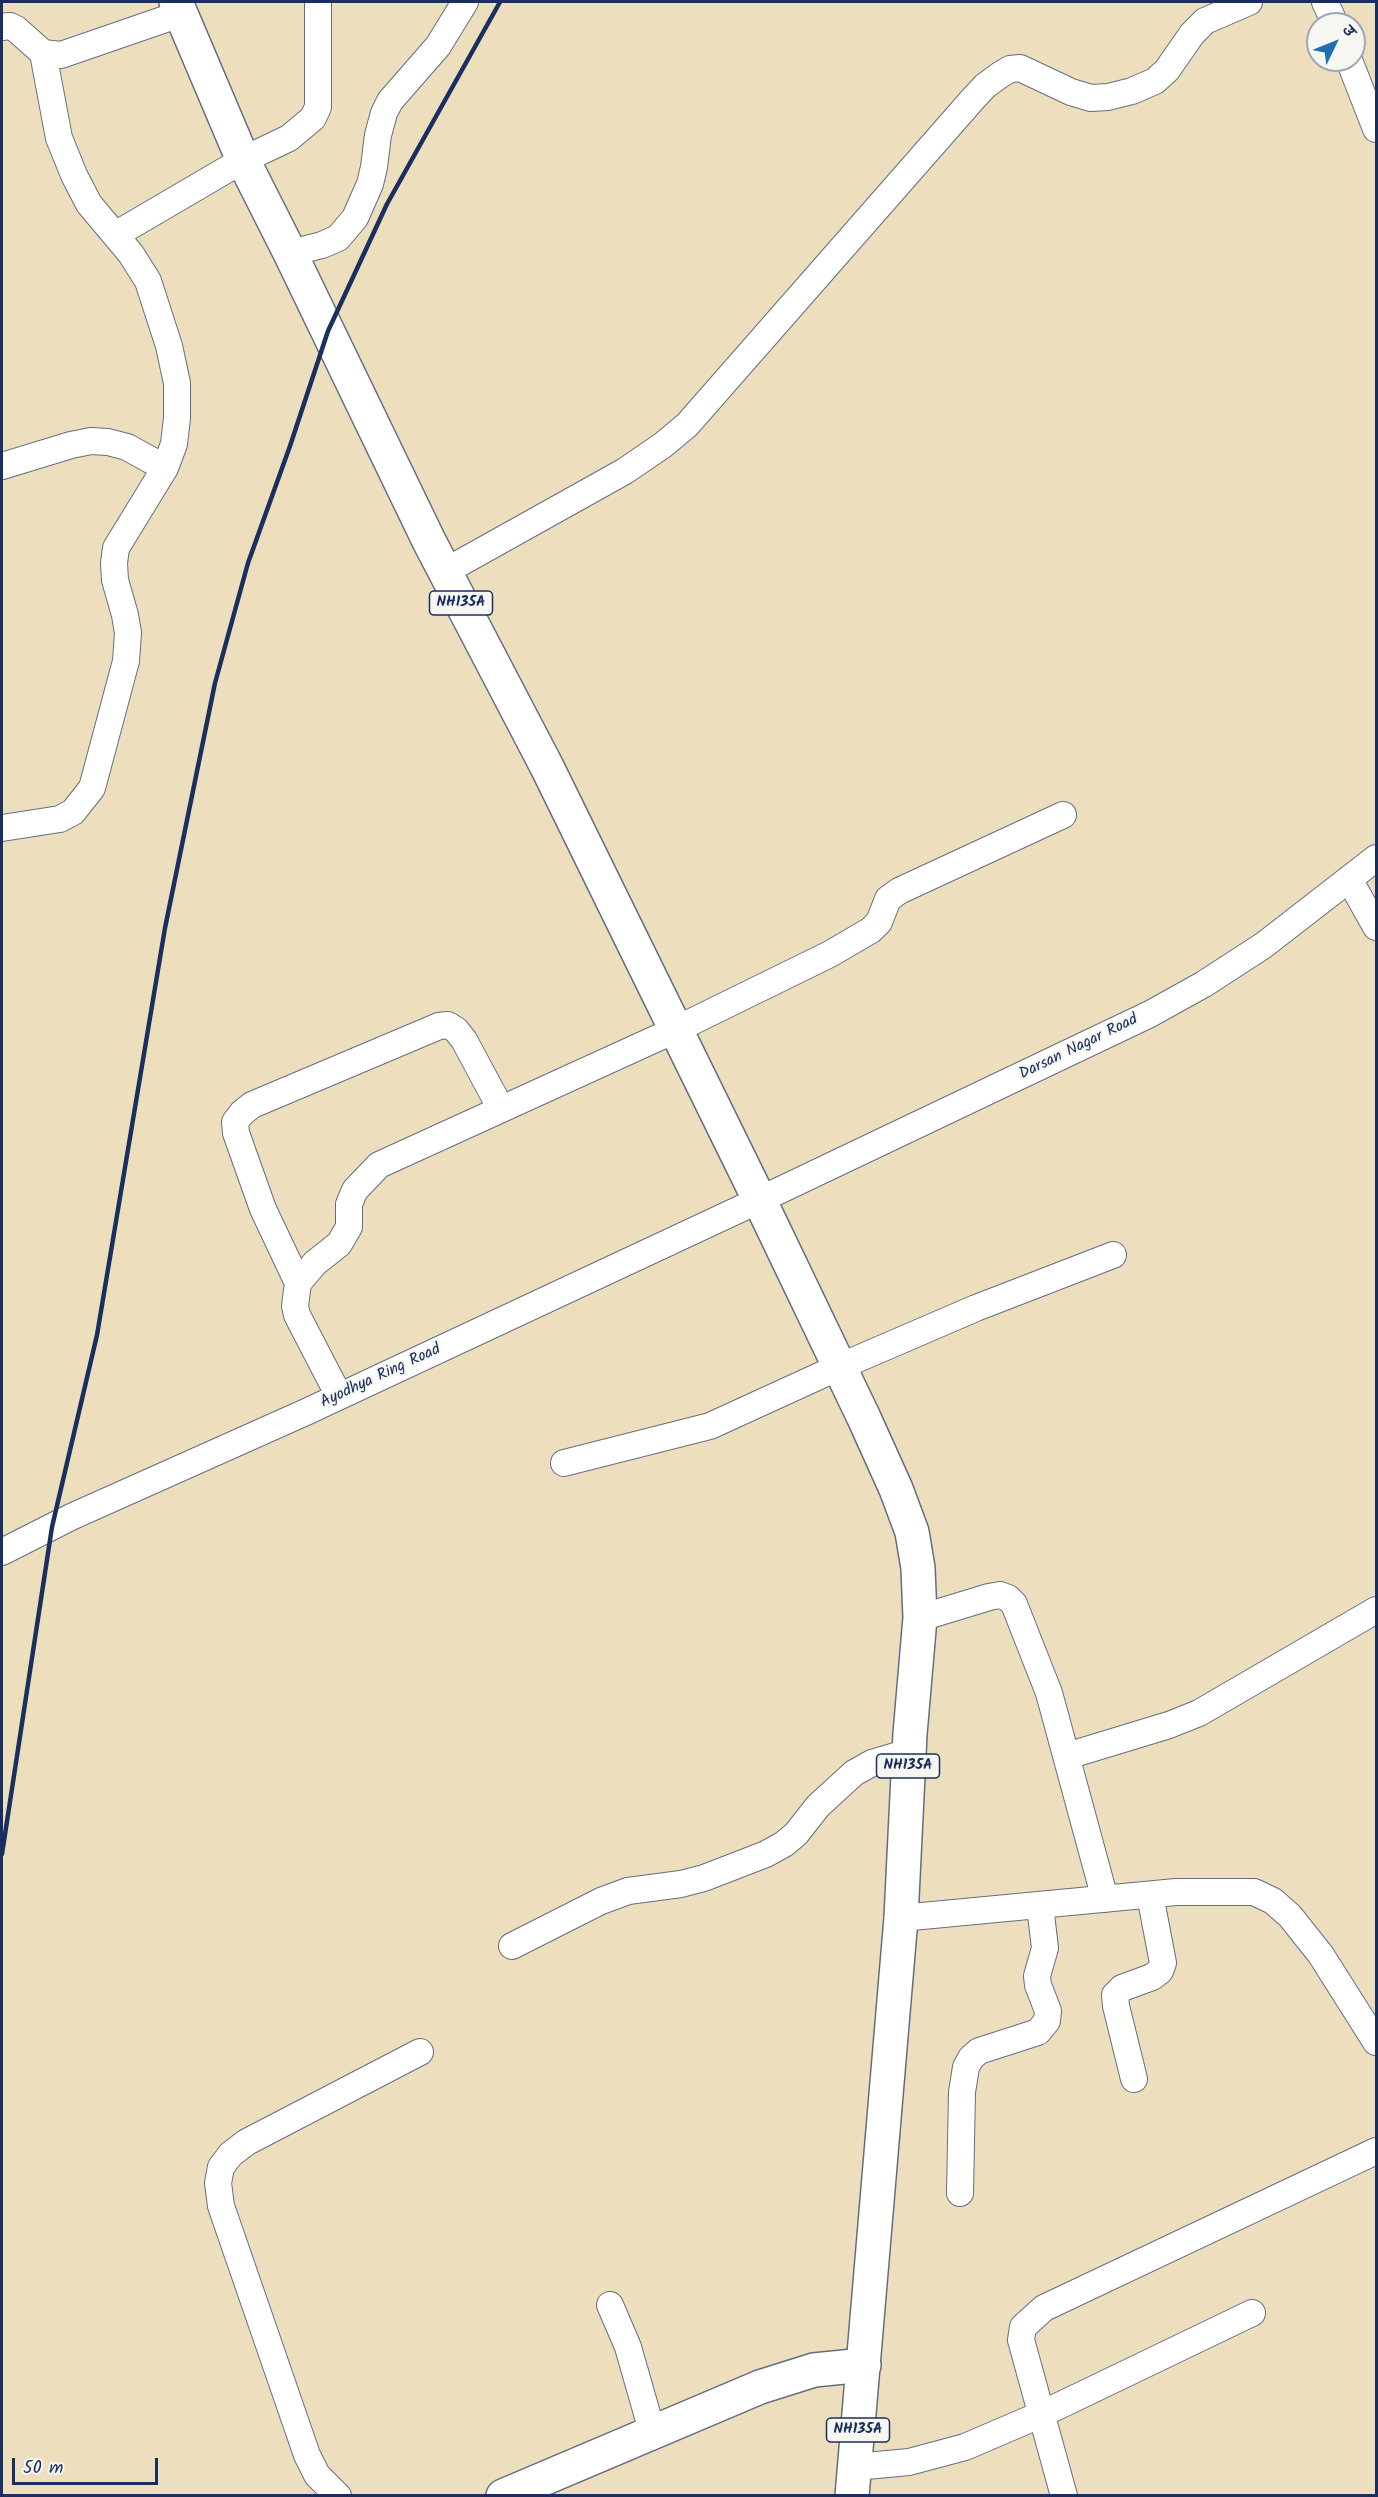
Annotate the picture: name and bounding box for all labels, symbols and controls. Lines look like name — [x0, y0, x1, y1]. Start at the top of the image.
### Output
north arrow — [1306, 12, 1366, 72]
text: उ — [1335, 19, 1361, 43]
road number: NH135A — [430, 591, 492, 615]
street label: Darsan Nagar Road — [1017, 1011, 1141, 1085]
street label: Ayodhya Ring Road — [318, 1341, 444, 1413]
road number: NH135A — [876, 1754, 940, 1778]
road number: NH135A — [826, 2418, 890, 2442]
scale bar — [15, 2446, 160, 2484]
text: 50 m — [23, 2454, 63, 2483]

